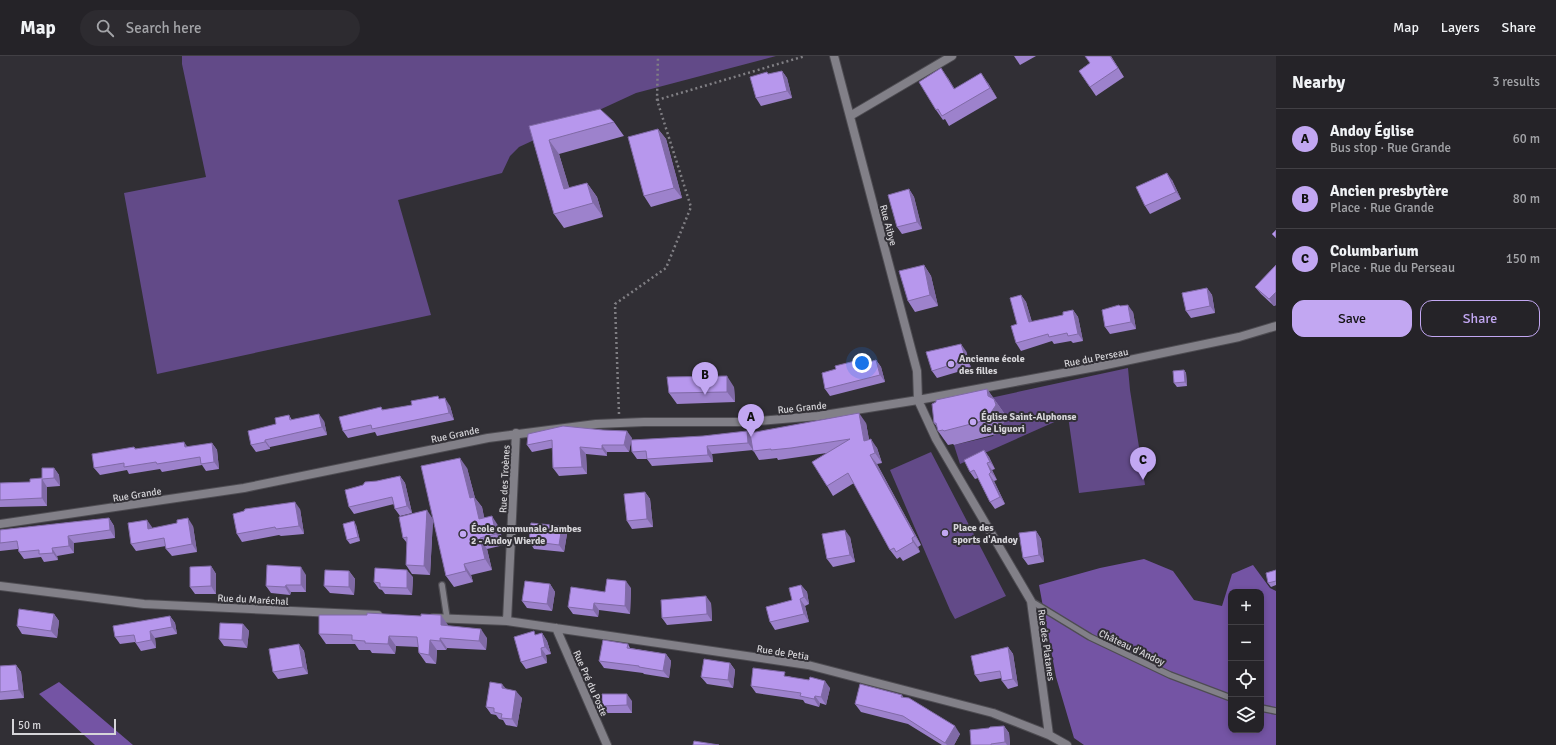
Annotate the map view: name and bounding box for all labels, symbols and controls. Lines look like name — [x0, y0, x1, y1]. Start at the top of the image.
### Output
search box — [80, 10, 360, 46]
text: Map — [20, 16, 56, 40]
icon: search — [94, 17, 116, 39]
text: Search here — [126, 19, 201, 37]
text: Map — [1393, 19, 1419, 36]
text: Layers — [1441, 19, 1480, 36]
text: Share — [1502, 19, 1536, 36]
text: Nearby — [1292, 72, 1345, 93]
text: 3 results — [1492, 74, 1540, 90]
text: Andoy Église — [1330, 122, 1414, 140]
text: A — [1301, 131, 1309, 147]
text: 60 m — [1513, 131, 1540, 147]
text: Bus stop · Rue Grande — [1330, 140, 1451, 156]
text: Ancien presbytère — [1330, 182, 1448, 200]
text: B — [1301, 191, 1309, 207]
text: 80 m — [1513, 191, 1540, 207]
text: Place · Rue Grande — [1330, 200, 1434, 216]
street label: Rue Aibye — [877, 203, 899, 247]
text: Columbarium — [1330, 242, 1419, 260]
text: C — [1301, 251, 1309, 267]
text: 150 m — [1506, 251, 1540, 267]
text: Place · Rue du Perseau — [1330, 260, 1455, 276]
button: Save — [1292, 300, 1412, 337]
button: Share — [1420, 300, 1540, 337]
street label: Rue du Perseau — [1063, 346, 1129, 370]
your location — [852, 353, 872, 373]
place label: Ancienne école des filles — [959, 353, 1025, 377]
marker: Ancienne école des filles — [946, 359, 956, 369]
pin: B — [692, 362, 718, 395]
street label: Rue Grande — [777, 399, 827, 417]
pin: A — [738, 404, 764, 437]
place label: Église Saint-Alphonse de Liguori — [981, 410, 1077, 435]
marker: Église Saint-Alphonse de Liguori — [968, 417, 978, 427]
street label: Rue Grande — [430, 424, 481, 446]
street label: Rue des Troènes — [497, 444, 513, 513]
pin: C — [1130, 447, 1156, 480]
street label: Rue Grande — [112, 485, 162, 505]
place label: École communale Jambes 2 - Andoy Wierde — [471, 522, 582, 547]
place label: Place des sports d'Andoy — [953, 522, 1018, 546]
marker: Place des sports d'Andoy — [940, 528, 950, 538]
marker: École communale Jambes 2 - Andoy Wierde — [458, 529, 468, 539]
map controls — [1228, 589, 1264, 733]
button: + — [1228, 589, 1264, 625]
street label: Rue du Maréchal — [217, 592, 289, 608]
street label: Rue des Platanes — [1035, 608, 1057, 682]
button: − — [1228, 625, 1264, 661]
street label: Château d'Andoy — [1097, 627, 1167, 669]
street label: Rue de Petia — [756, 643, 810, 663]
street label: Rue Pré du Poste — [570, 649, 610, 718]
button: locate — [1228, 661, 1264, 697]
button: layers — [1228, 697, 1264, 733]
scale bar — [12, 717, 116, 736]
text: 50 m — [18, 719, 41, 732]

